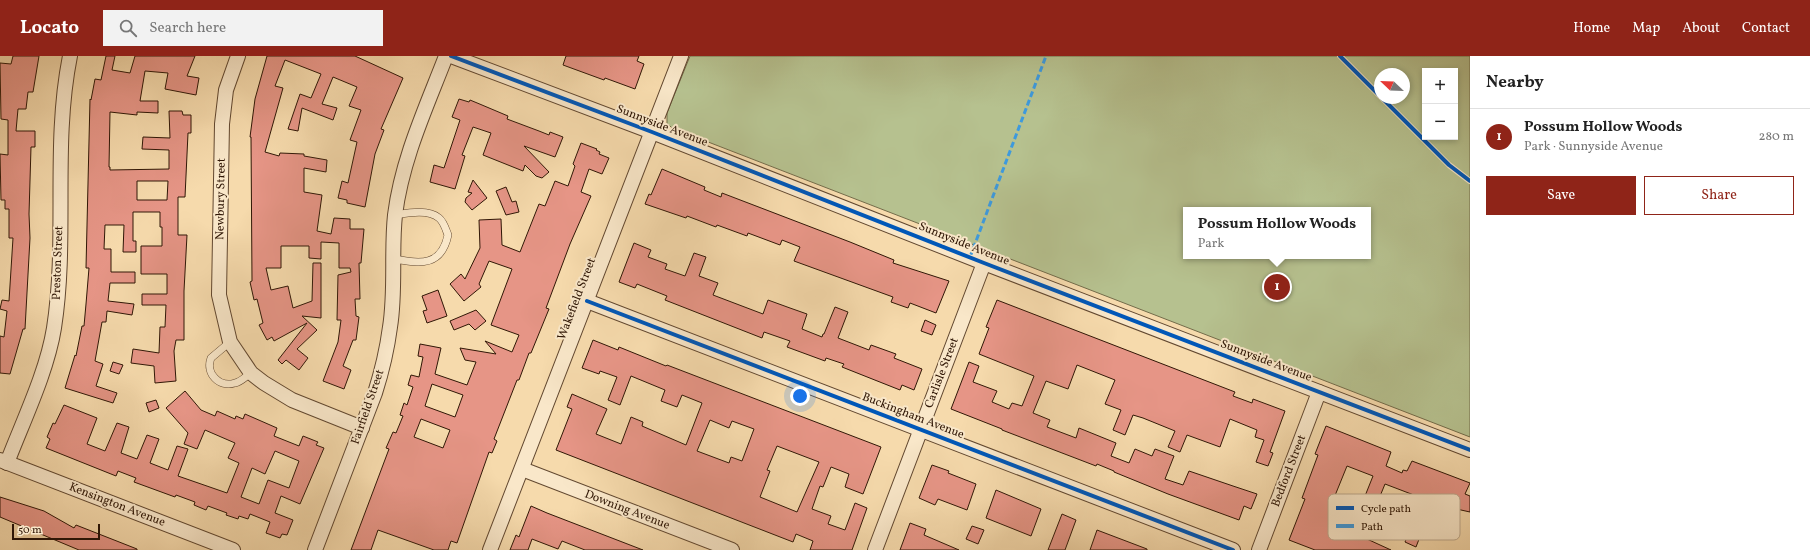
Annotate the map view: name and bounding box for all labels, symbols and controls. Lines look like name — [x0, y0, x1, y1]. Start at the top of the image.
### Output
search box — [103, 10, 383, 46]
text: Locato — [20, 15, 79, 41]
icon: search — [117, 17, 139, 39]
text: Search here — [149, 18, 226, 39]
text: Home — [1573, 19, 1610, 38]
text: Map — [1632, 19, 1660, 38]
text: About — [1682, 19, 1720, 38]
text: Contact — [1742, 19, 1790, 38]
north arrow — [1374, 68, 1410, 104]
map controls — [1422, 68, 1458, 140]
button: + — [1422, 68, 1458, 104]
text: Nearby — [1486, 71, 1544, 94]
street label: Sunnyside Avenue — [614, 101, 710, 151]
button: − — [1422, 104, 1458, 140]
text: Possum Hollow Woods — [1524, 117, 1682, 138]
text: 1 — [1496, 128, 1502, 146]
text: 280 m — [1758, 128, 1794, 146]
text: Park · Sunnyside Avenue — [1524, 138, 1663, 156]
street label: Newbury Street — [212, 158, 230, 240]
button: Save — [1486, 176, 1636, 215]
button: Share — [1644, 176, 1794, 215]
popup — [1183, 207, 1371, 259]
text: Possum Hollow Woods — [1198, 214, 1356, 235]
street label: Sunnyside Avenue — [916, 218, 1012, 270]
street label: Preston Street — [49, 226, 67, 300]
text: Park — [1198, 235, 1224, 253]
street label: Wakefield Street — [554, 256, 600, 342]
pin: 1 — [1264, 272, 1290, 302]
street label: Carlisle Street — [921, 335, 963, 411]
street label: Sunnyside Avenue — [1218, 336, 1314, 386]
street label: Fairfield Street — [348, 367, 388, 447]
your location — [790, 386, 810, 406]
street label: Buckingham Avenue — [860, 389, 967, 443]
street label: Bedford Street — [1268, 433, 1310, 509]
street label: Kensington Avenue — [67, 479, 168, 531]
street label: Downing Avenue — [582, 486, 672, 534]
legend — [1328, 494, 1460, 540]
text: Cycle path — [1361, 502, 1411, 517]
text: Path — [1361, 520, 1384, 535]
scale bar — [12, 522, 100, 541]
text: 50 m — [18, 523, 42, 538]

